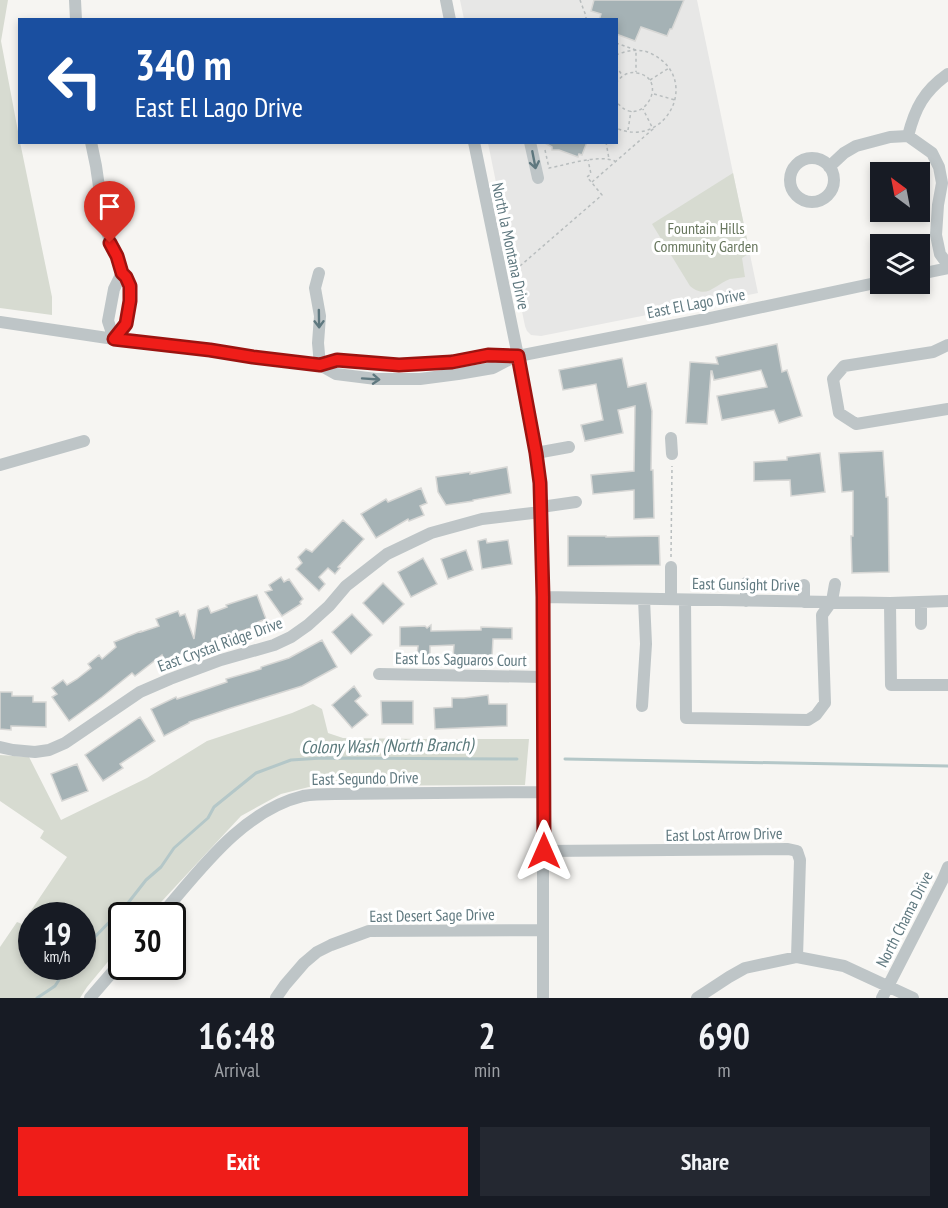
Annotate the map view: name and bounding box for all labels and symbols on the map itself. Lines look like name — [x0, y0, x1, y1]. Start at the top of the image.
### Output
one-way arrow — [529, 150, 540, 170]
north arrow — [870, 162, 930, 222]
pin — [84, 181, 135, 243]
street label: North la Montana Drive — [488, 181, 534, 311]
park label: Fountain Hills Community Garden — [654, 218, 758, 256]
street label: East El Lago Drive — [645, 284, 747, 322]
one-way arrow — [314, 309, 325, 328]
one-way arrow — [360, 373, 380, 384]
street label: East Gunsight Drive — [692, 573, 800, 595]
street label: East Crystal Ridge Drive — [155, 612, 285, 676]
street label: East Los Saguaros Court — [395, 648, 528, 670]
water label: Colony Wash (North Branch) — [301, 732, 475, 759]
street label: East Segundo Drive — [311, 767, 419, 789]
position arrow — [512, 819, 576, 883]
street label: East Lost Arrow Drive — [665, 823, 783, 845]
street label: North Chama Drive — [871, 868, 937, 970]
speed limit sign: 30 — [108, 902, 186, 980]
street label: East Desert Sage Drive — [369, 904, 495, 926]

